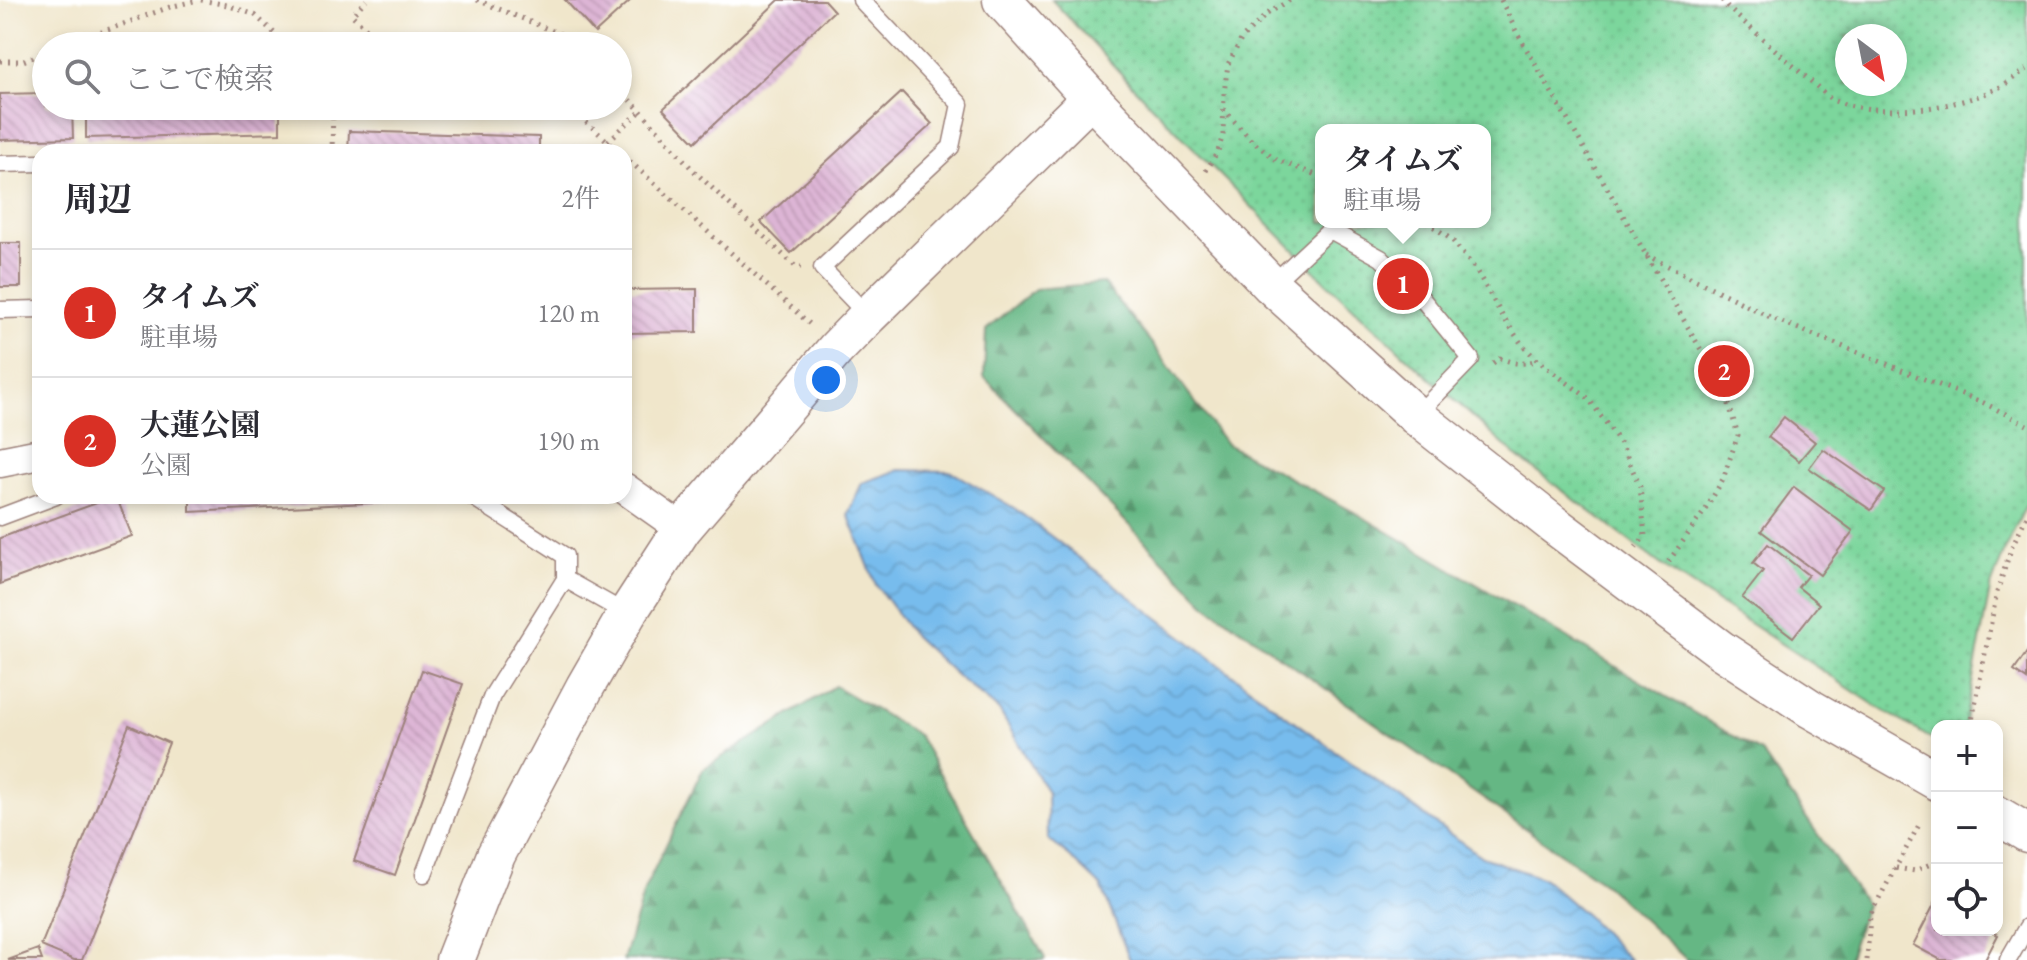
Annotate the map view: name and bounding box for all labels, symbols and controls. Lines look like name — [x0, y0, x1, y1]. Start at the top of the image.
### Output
north arrow — [1835, 24, 1907, 96]
search box — [32, 32, 632, 120]
icon: search — [60, 54, 104, 98]
text: ここで検索 — [124, 59, 274, 98]
popup — [1315, 124, 1491, 228]
text: タイムズ — [1343, 140, 1463, 179]
text: 周辺 — [64, 177, 132, 221]
text: 2件 — [562, 181, 600, 215]
text: 駐車場 — [1343, 183, 1421, 217]
pin: 1 — [1377, 254, 1429, 314]
text: タイムズ — [140, 277, 259, 316]
text: 1 — [83, 296, 97, 330]
text: 120 m — [537, 296, 600, 330]
text: 駐車場 — [140, 320, 218, 354]
pin: 2 — [1698, 341, 1750, 401]
your location — [806, 360, 846, 400]
text: 大蓮公園 — [140, 405, 260, 444]
text: 2 — [83, 424, 97, 458]
text: 190 m — [537, 424, 600, 458]
text: 公園 — [140, 448, 192, 482]
map controls — [1931, 720, 2003, 936]
button: + — [1931, 720, 2003, 792]
button: − — [1931, 792, 2003, 864]
button: locate — [1931, 864, 2003, 936]

